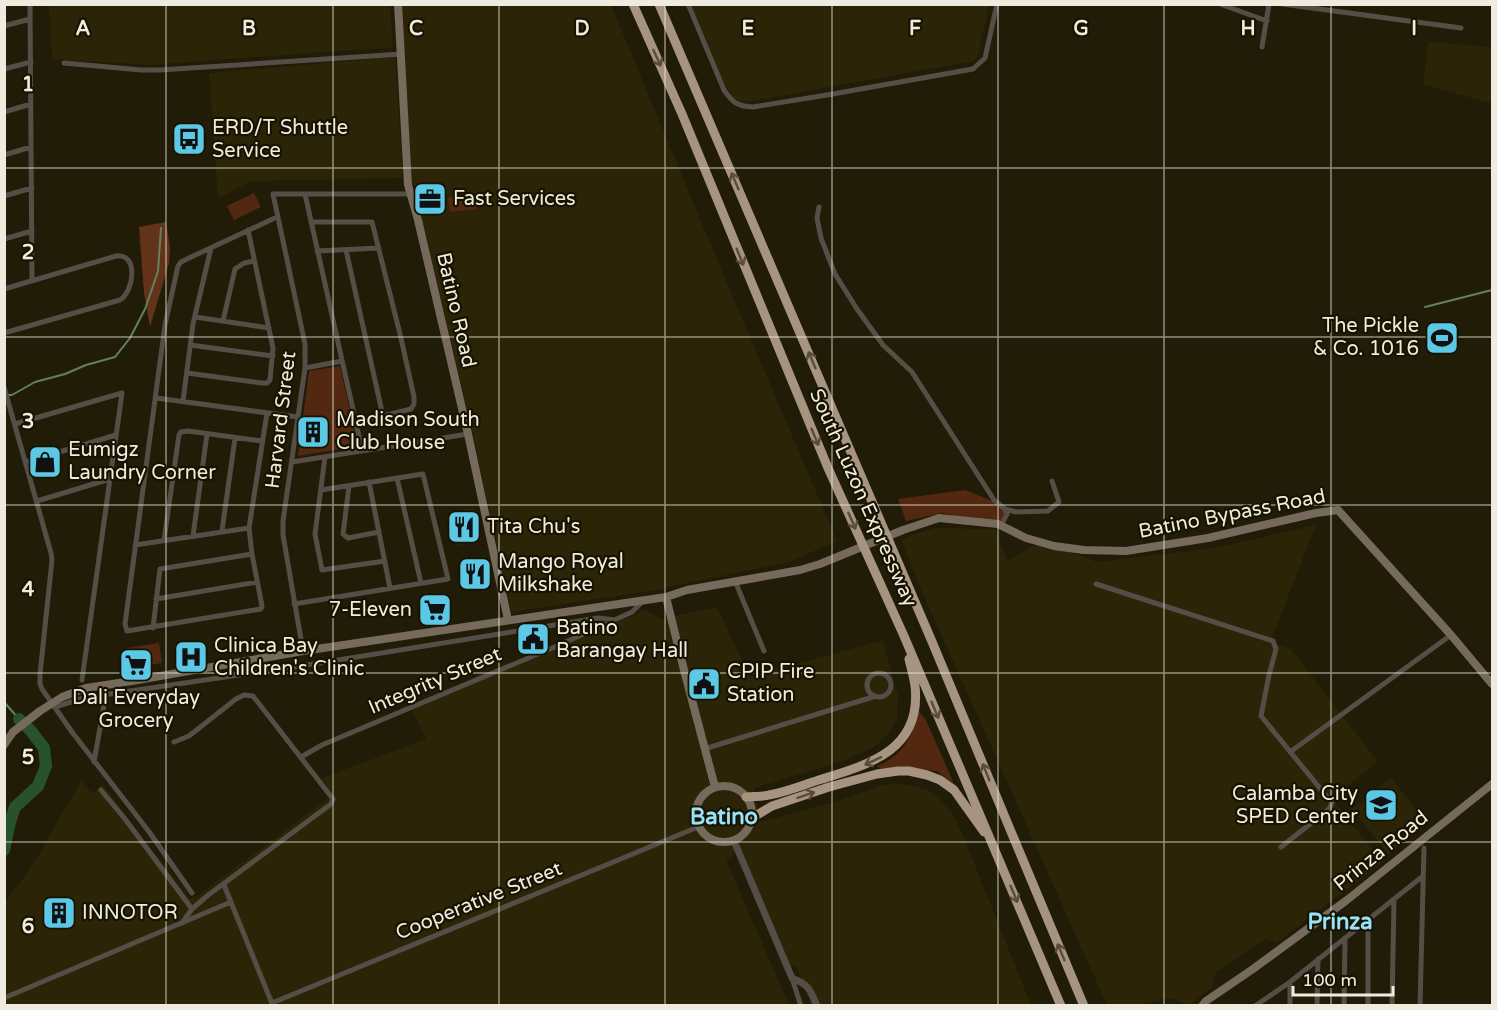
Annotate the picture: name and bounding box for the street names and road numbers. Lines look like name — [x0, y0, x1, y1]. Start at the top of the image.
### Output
street label: Batino Road — [431, 250, 481, 370]
street label: Harvard Street — [261, 350, 301, 490]
street label: South Luzon Expressway — [804, 385, 922, 611]
street label: Batino Bypass Road — [1137, 484, 1327, 544]
street label: Integrity Street — [365, 642, 505, 720]
street label: Prinza Road — [1329, 806, 1433, 896]
street label: Cooperative Street — [392, 857, 566, 945]

